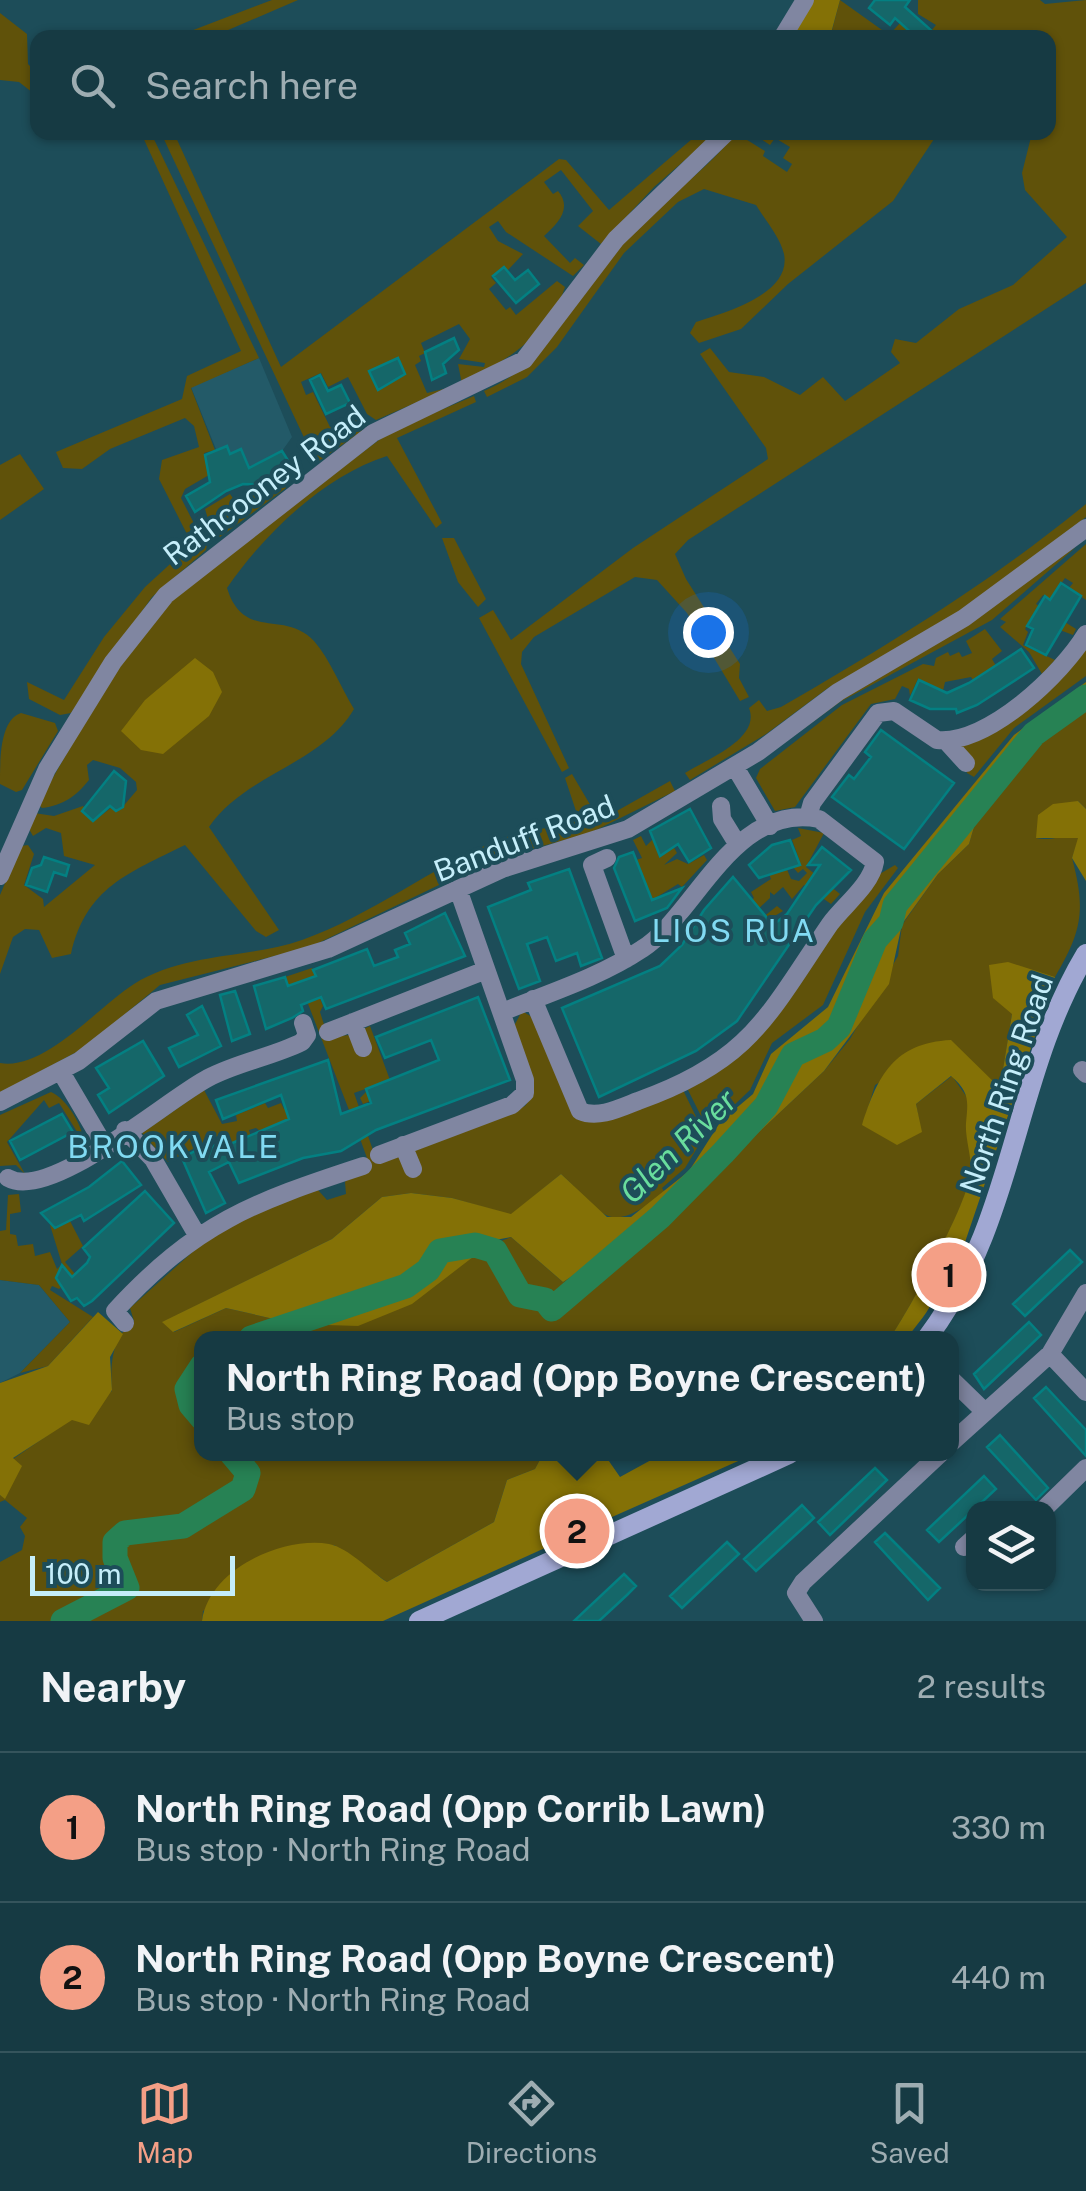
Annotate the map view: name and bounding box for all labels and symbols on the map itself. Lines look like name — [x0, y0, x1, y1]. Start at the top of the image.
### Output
street label: Rathcooney Road — [156, 397, 372, 573]
your location — [683, 607, 734, 658]
street label: Banduff Road — [429, 787, 619, 889]
district label: LIOS RUA — [651, 912, 817, 949]
street label: North Ring Road — [952, 970, 1060, 1198]
water label: Glen River — [612, 1081, 745, 1211]
district label: BROOKVALE — [67, 1128, 281, 1165]
pin: 1 — [916, 1238, 982, 1312]
pin: 2 — [544, 1494, 610, 1568]
scale bar — [30, 1551, 235, 1596]

